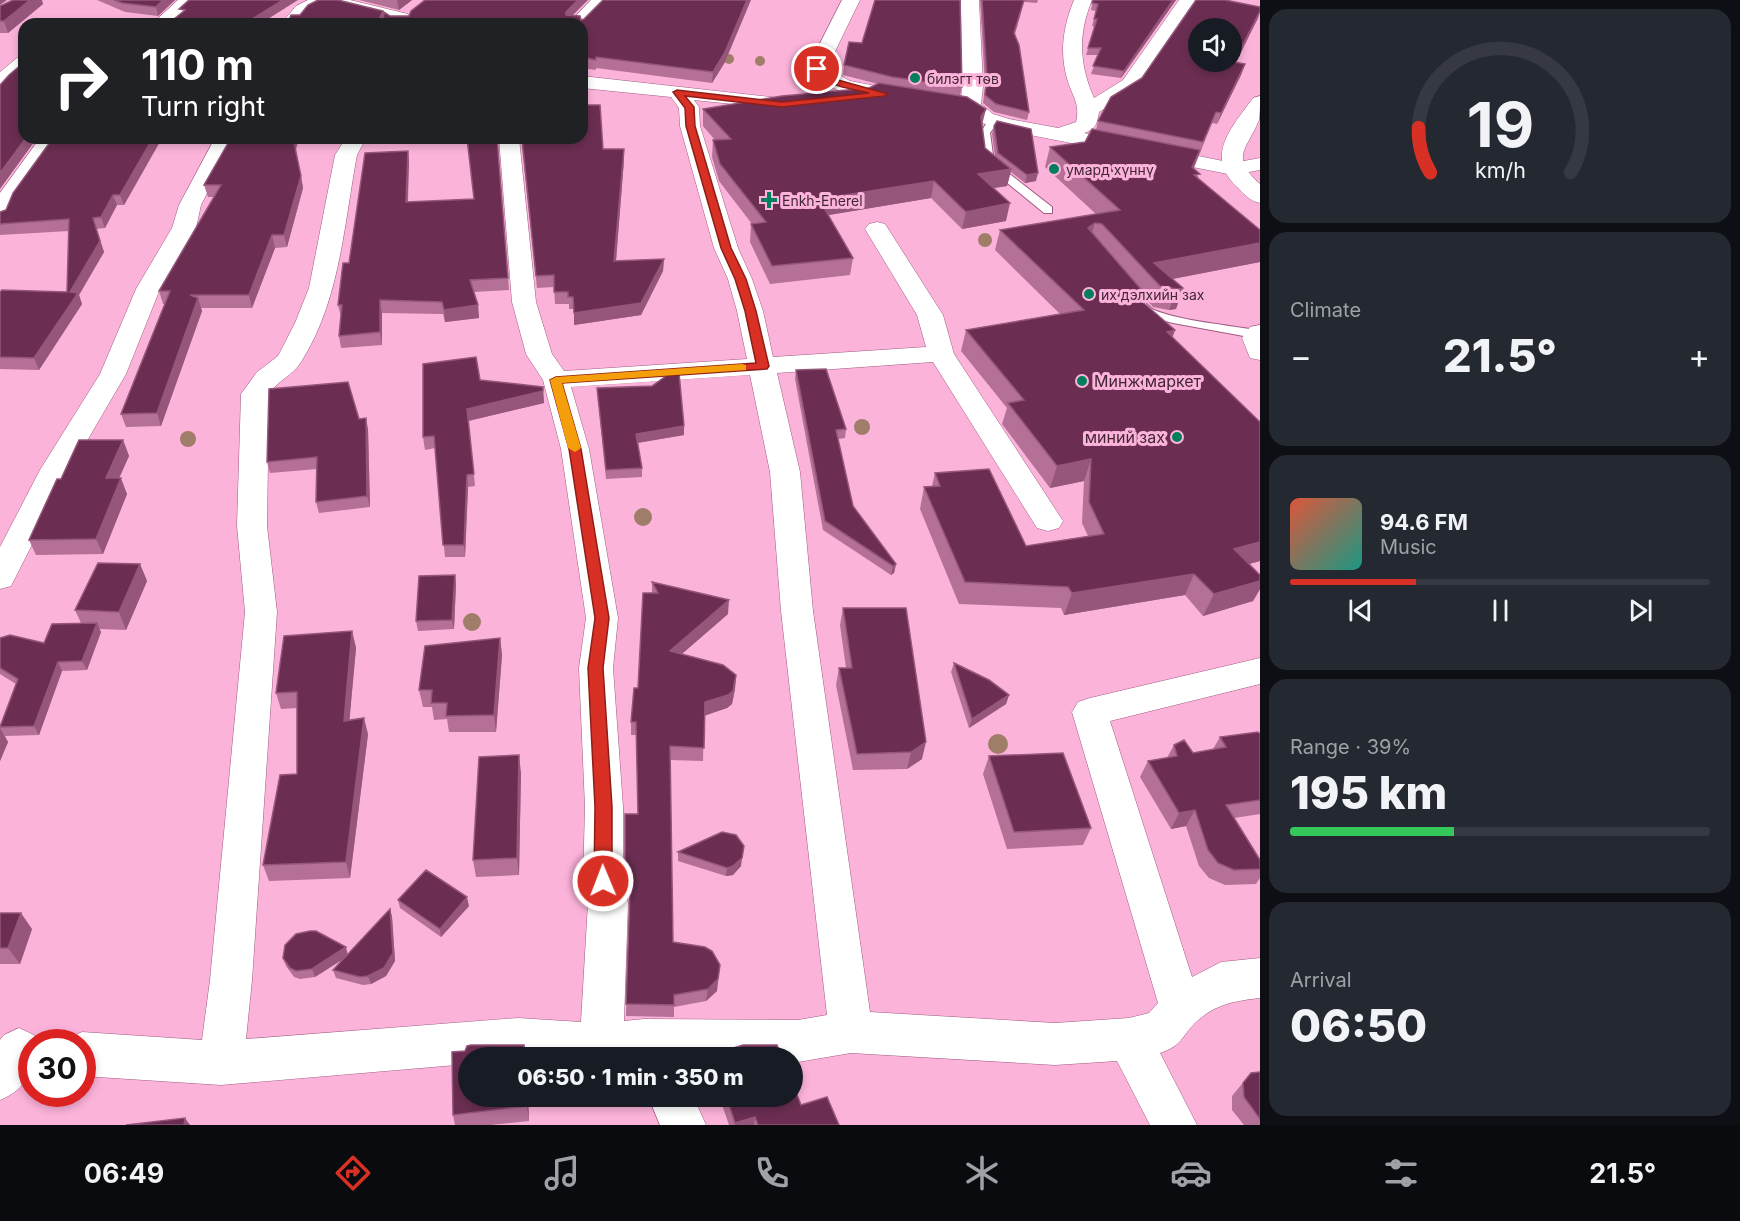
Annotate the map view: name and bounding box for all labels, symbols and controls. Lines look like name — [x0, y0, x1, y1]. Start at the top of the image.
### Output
map controls — [1188, 18, 1242, 72]
button: sound — [1188, 18, 1242, 72]
text: 110 m — [141, 39, 254, 90]
icon: right — [42, 42, 120, 120]
pin — [791, 43, 842, 94]
icon: arrive — [800, 52, 833, 85]
place label: билэгт төв — [927, 70, 999, 87]
marker: билэгт төв — [908, 71, 922, 85]
text: 19 — [1466, 87, 1534, 162]
text: Turn right — [141, 90, 265, 123]
text: km/h — [1475, 157, 1525, 183]
place label: умард хүннү — [1066, 161, 1154, 178]
marker: умард хүннү — [1047, 162, 1061, 176]
marker: Enkh-Enerel — [760, 191, 778, 209]
place label: Enkh-Enerel — [782, 192, 863, 209]
place label: их дэлхийн зах — [1101, 286, 1205, 303]
marker: их дэлхийн зах — [1082, 287, 1096, 301]
text: Climate — [1290, 298, 1361, 322]
text: 21.5° — [1443, 328, 1557, 383]
text: − — [1290, 336, 1312, 376]
text: + — [1688, 336, 1710, 376]
place label: Минж маркет — [1094, 371, 1202, 391]
marker: Минж маркет — [1075, 374, 1089, 388]
place label: миний зах — [1085, 427, 1165, 447]
marker: миний зах — [1170, 430, 1184, 444]
text: 94.6 FM — [1380, 509, 1468, 535]
text: Music — [1380, 535, 1437, 559]
icon: previous — [1344, 594, 1377, 627]
icon: pause — [1484, 594, 1517, 627]
icon: next — [1624, 594, 1657, 627]
text: Range · 39% — [1290, 735, 1411, 759]
text: 195 km — [1290, 765, 1447, 820]
position arrow — [571, 849, 635, 913]
text: Arrival — [1290, 968, 1352, 992]
text: 06:50 — [1290, 998, 1427, 1053]
speed limit sign: 30 — [18, 1029, 96, 1107]
text: 06:50 · 1 min · 350 m — [517, 1064, 744, 1090]
icon: directions — [332, 1152, 374, 1194]
icon: music — [541, 1152, 583, 1194]
icon: phone — [751, 1152, 793, 1194]
icon: climate — [961, 1152, 1003, 1194]
icon: car — [1170, 1152, 1212, 1194]
icon: filters — [1380, 1152, 1422, 1194]
text: 06:49 — [84, 1157, 164, 1190]
text: 21.5° — [1589, 1157, 1656, 1190]

